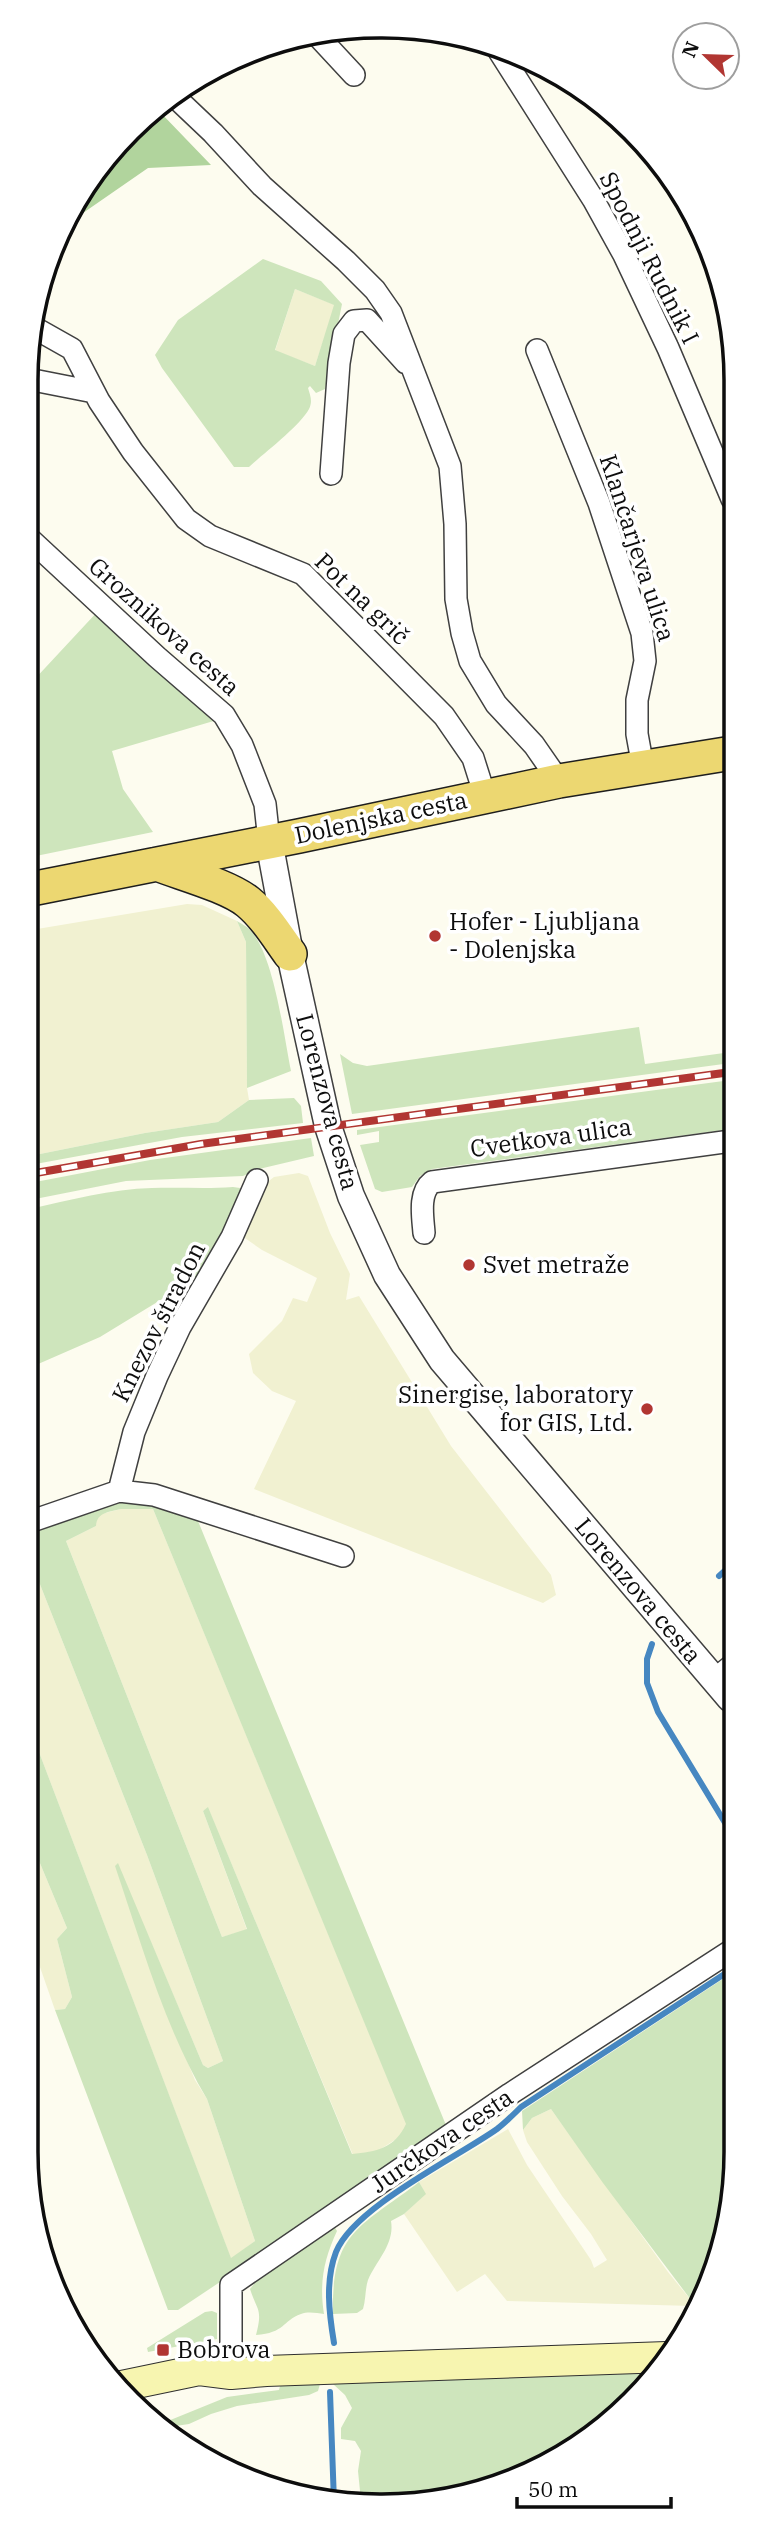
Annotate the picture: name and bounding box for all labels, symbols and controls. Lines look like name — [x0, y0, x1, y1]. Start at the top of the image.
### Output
north arrow — [671, 21, 741, 91]
text: N — [676, 38, 704, 61]
street label: Spodnji Rudnik I — [593, 166, 707, 349]
street label: Klančarjeva ulica — [593, 450, 683, 645]
street label: Pot na grič — [309, 545, 417, 651]
street label: Groznikova cesta — [82, 550, 247, 703]
street label: Dolenjska cesta — [292, 783, 470, 851]
place label: Hofer - Ljubljana - Dolenjska — [449, 905, 640, 965]
marker: Hofer - Ljubljana - Dolenjska — [427, 928, 443, 944]
street label: Lorenzova cesta — [289, 1010, 367, 1193]
street label: Cvetkova ulica — [468, 1110, 634, 1164]
street label: Knezov štradon — [104, 1236, 212, 1407]
place label: Svet metraže — [483, 1248, 629, 1280]
marker: Svet metraže — [461, 1257, 477, 1273]
place label: Sinergise, laboratory for GIS, Ltd. — [398, 1378, 633, 1438]
marker: Sinergise, laboratory for GIS, Ltd. — [639, 1401, 655, 1417]
street label: Lorenzova cesta — [568, 1511, 709, 1670]
street label: Jurčkova cesta — [364, 2081, 519, 2200]
place label: Bobrova — [177, 2333, 271, 2365]
marker: Bobrova — [155, 2342, 171, 2358]
scale bar — [517, 2466, 671, 2510]
text: 50 m — [528, 2475, 578, 2503]

